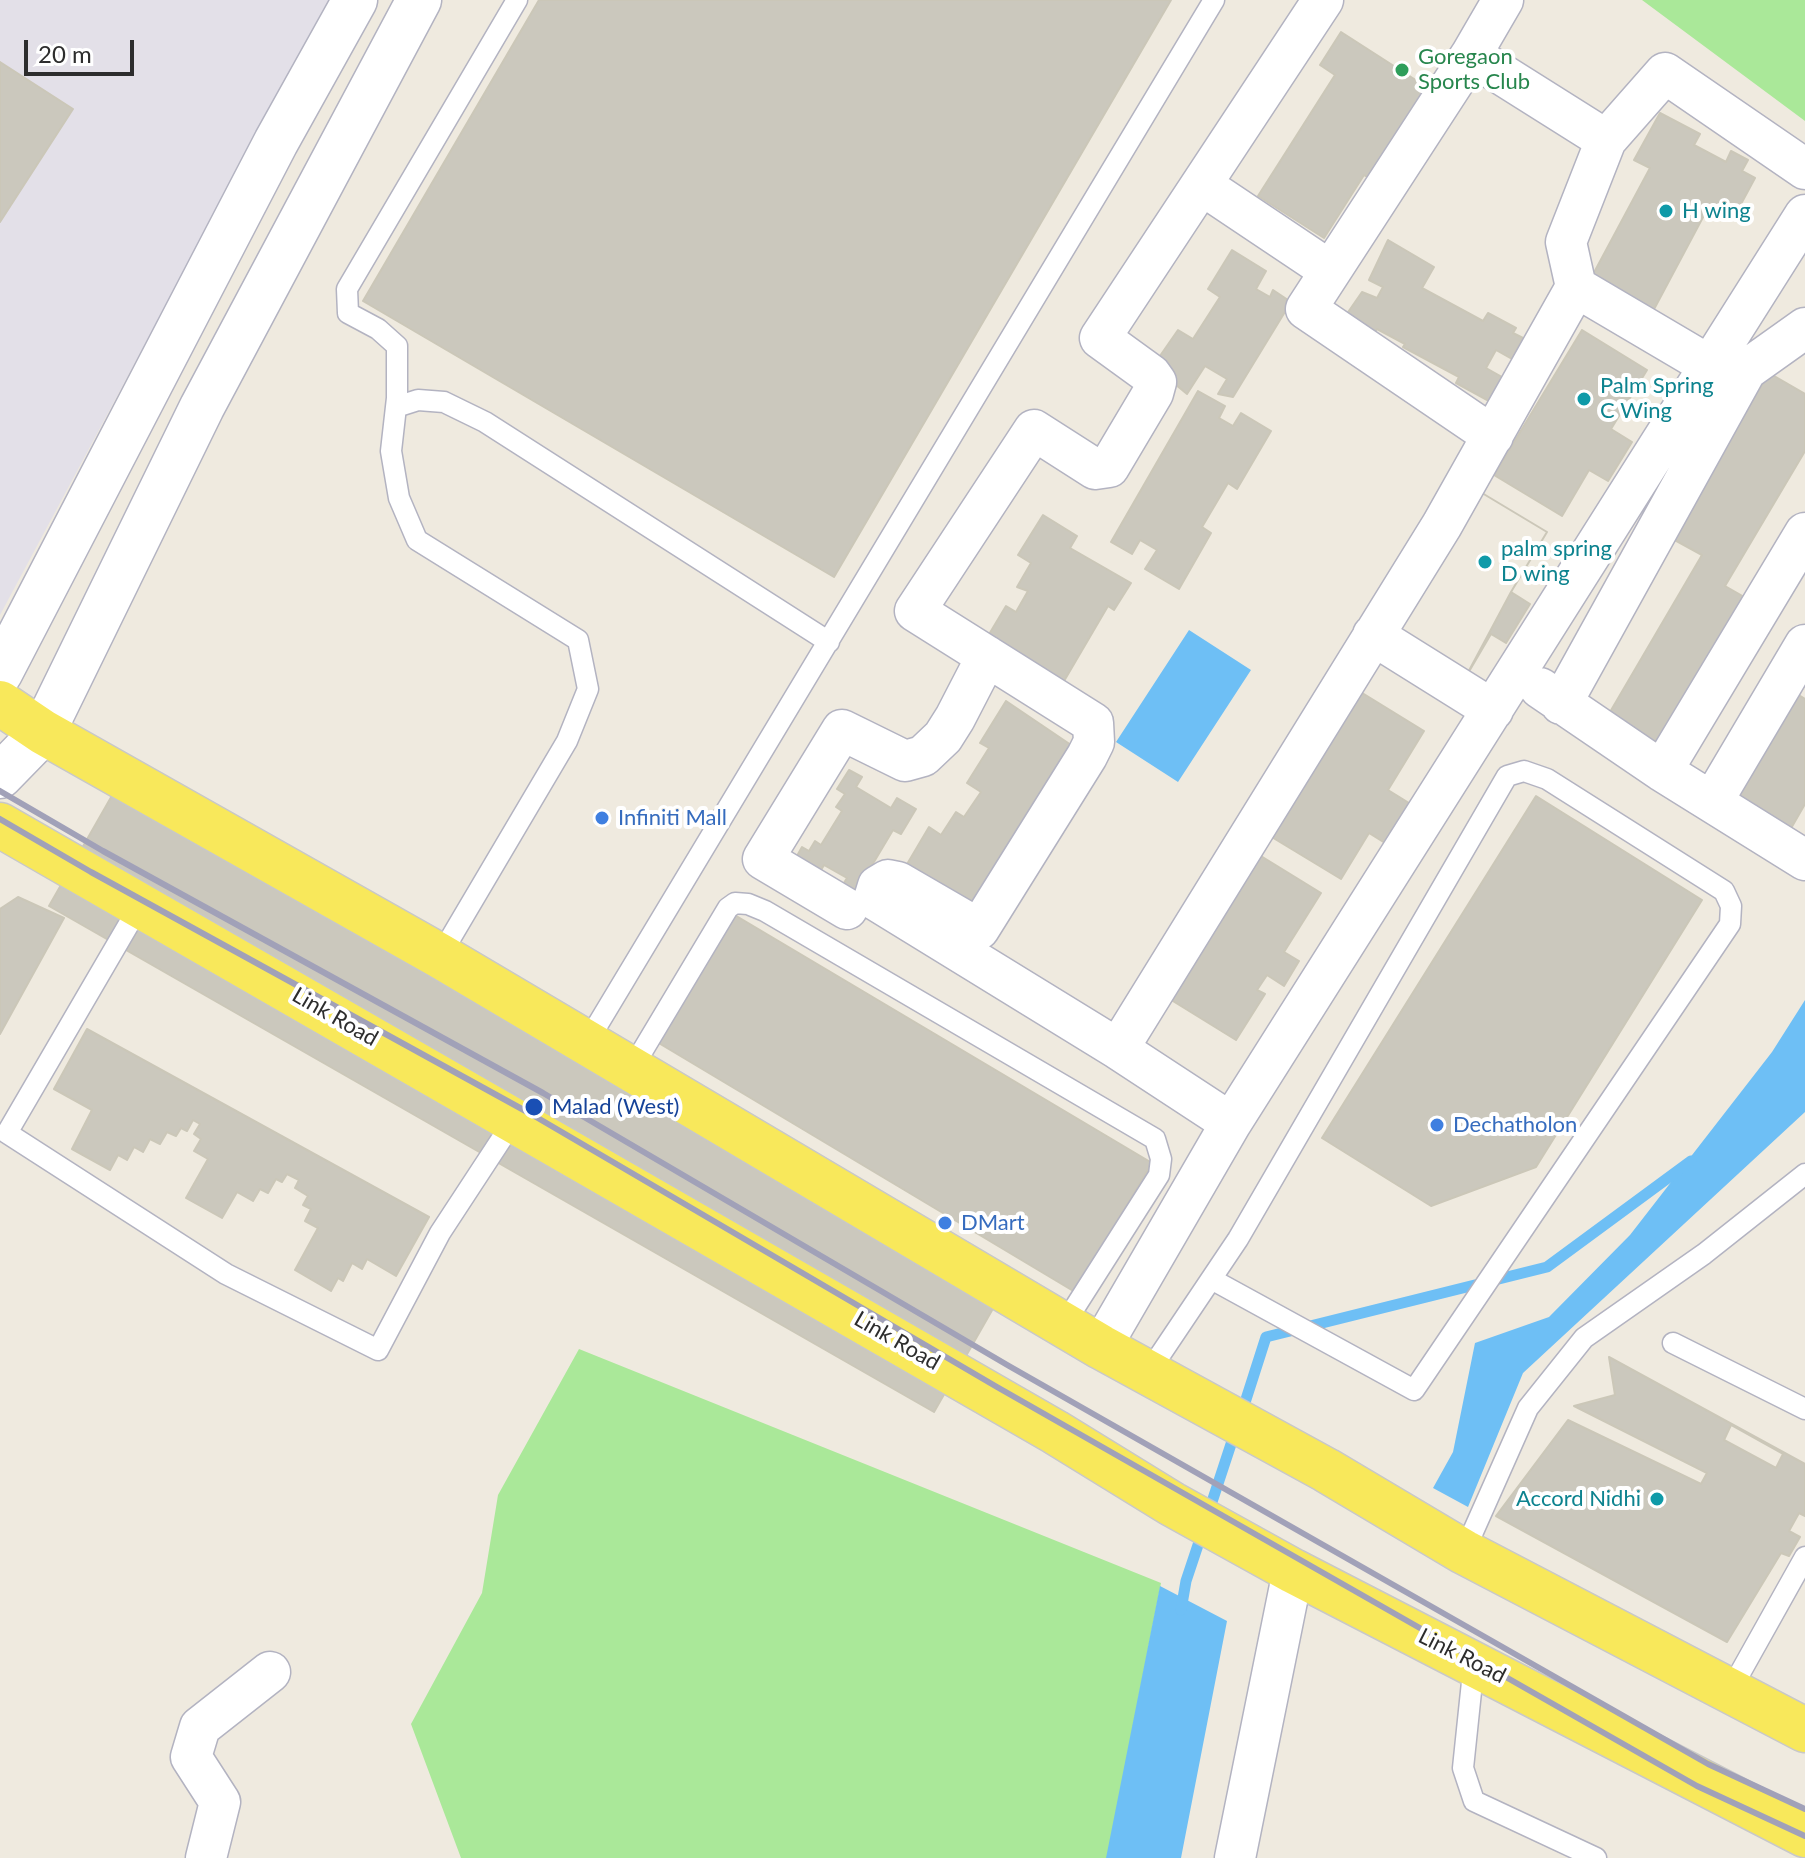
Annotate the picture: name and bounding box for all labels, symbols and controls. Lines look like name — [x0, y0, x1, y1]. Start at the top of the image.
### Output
scale bar — [28, 24, 138, 74]
text: 20 m — [38, 39, 92, 68]
place label: Goregaon Sports Club — [1418, 44, 1530, 96]
marker: Goregaon Sports Club — [1393, 61, 1411, 79]
place label: H wing — [1682, 198, 1751, 224]
marker: H wing — [1657, 202, 1675, 220]
place label: Palm Spring C Wing — [1600, 373, 1714, 424]
marker: Palm Spring C Wing — [1575, 390, 1593, 408]
place label: palm spring D wing — [1501, 536, 1612, 588]
marker: palm spring D wing — [1476, 553, 1494, 571]
place label: Infiniti Mall — [618, 805, 727, 831]
marker: Infiniti Mall — [593, 809, 611, 827]
street label: Link Road — [287, 982, 383, 1052]
place label: Malad (West) — [552, 1094, 679, 1120]
marker: Malad (West) — [523, 1096, 545, 1118]
place label: Dechatholon — [1453, 1112, 1577, 1138]
marker: Dechatholon — [1428, 1116, 1446, 1134]
place label: DMart — [961, 1210, 1025, 1236]
marker: DMart — [936, 1214, 954, 1232]
street label: Link Road — [849, 1306, 945, 1376]
place label: Accord Nidhi — [1516, 1486, 1641, 1512]
marker: Accord Nidhi — [1648, 1490, 1666, 1508]
street label: Link Road — [1414, 1623, 1510, 1689]

